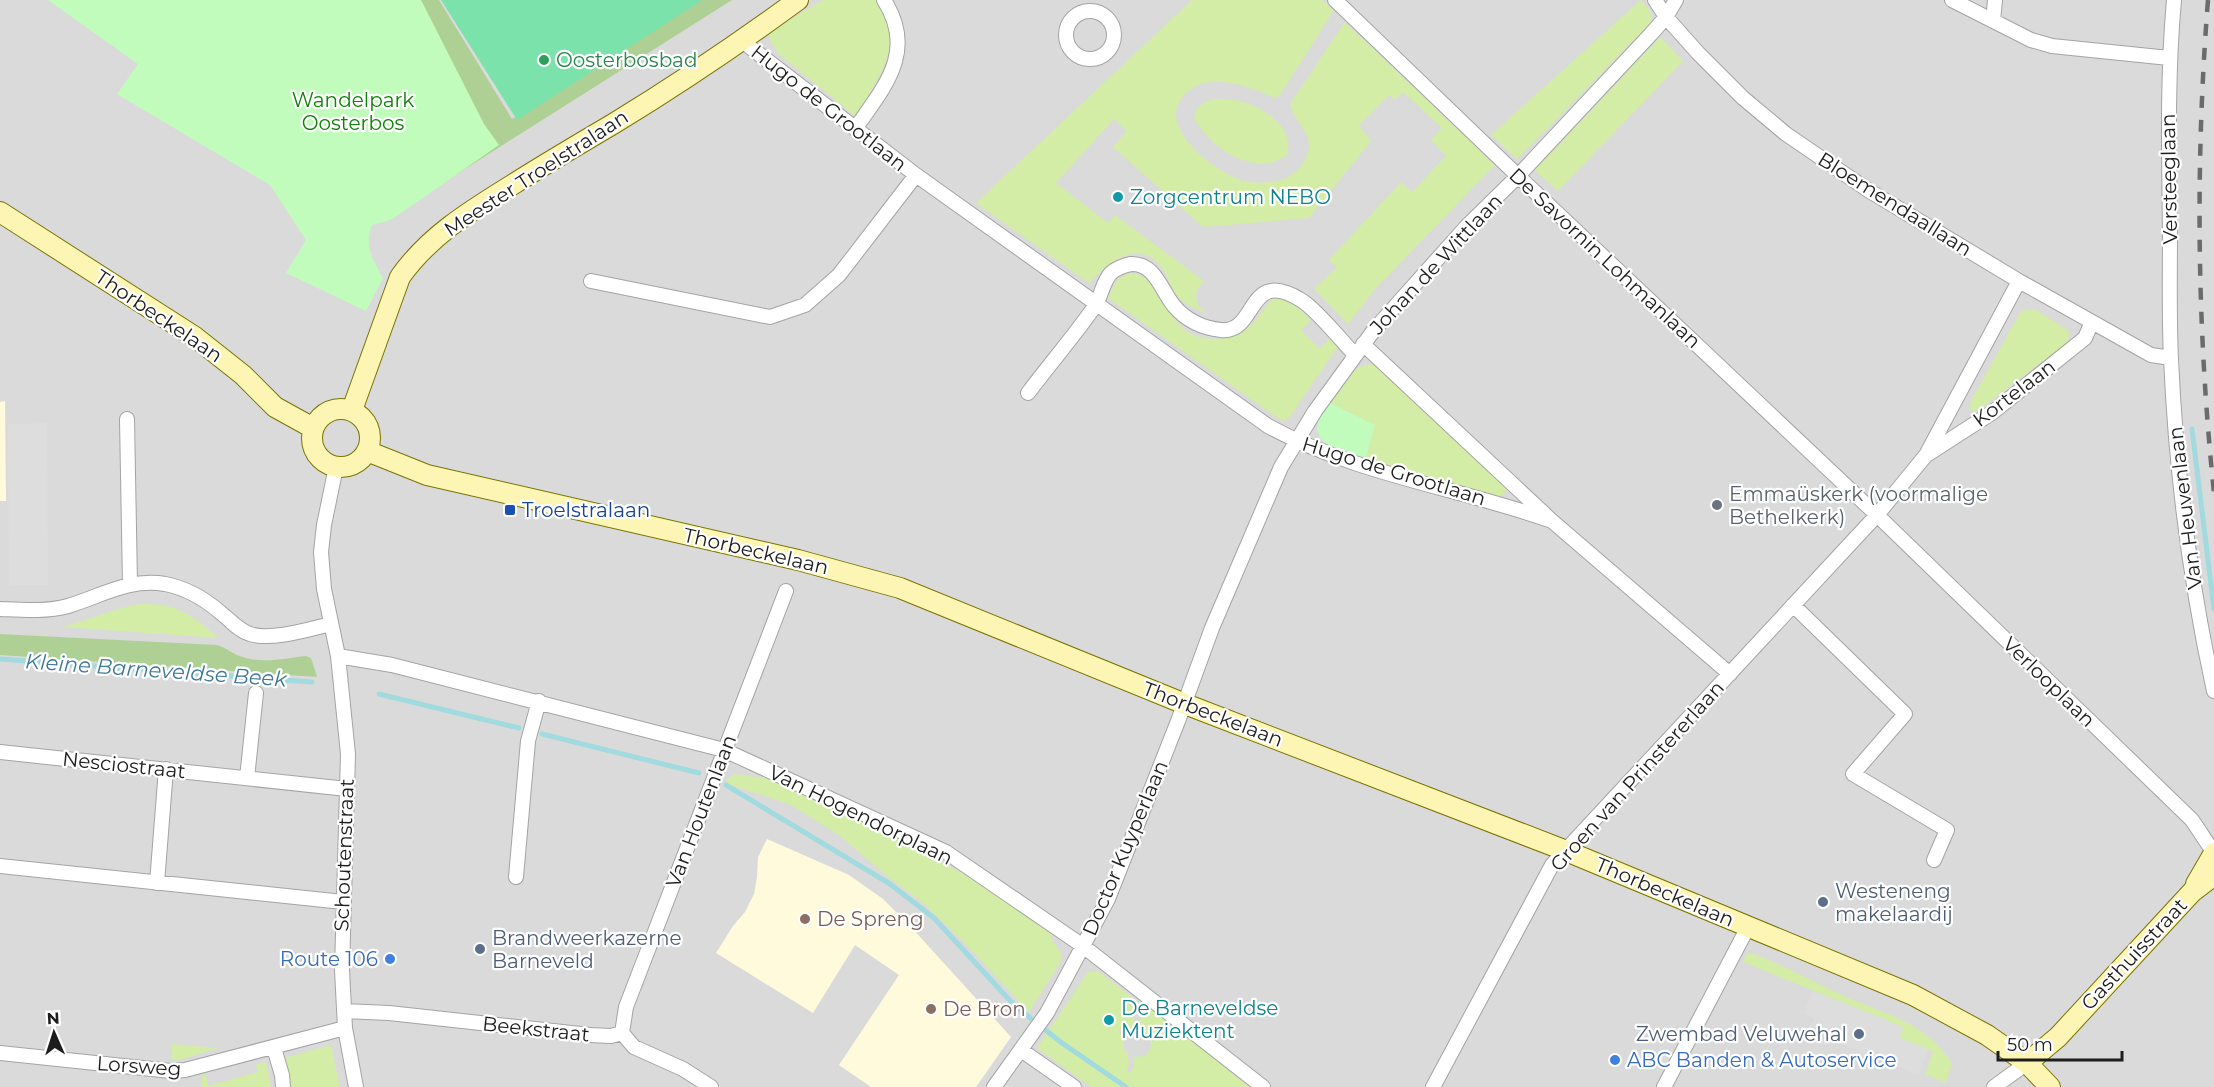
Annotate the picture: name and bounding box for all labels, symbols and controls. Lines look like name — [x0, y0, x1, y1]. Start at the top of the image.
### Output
street label: Hugo de Grootlaan — [746, 40, 912, 176]
place label: Oosterbosbad — [556, 48, 697, 72]
marker: Oosterbosbad — [537, 53, 551, 67]
park label: Wandelpark Oosterbos — [292, 88, 414, 135]
street label: Meester Troelstralaan — [440, 105, 632, 241]
street label: Versteeglaan — [2156, 113, 2182, 245]
street label: Bloemendaallaan — [1814, 147, 1976, 261]
street label: De Savornin Lohmanlaan — [1504, 163, 1706, 353]
place label: Zorgcentrum NEBO — [1130, 185, 1331, 209]
street label: Johan de Wittlaan — [1364, 189, 1507, 340]
marker: Zorgcentrum NEBO — [1111, 190, 1125, 204]
street label: Thorbeckelaan — [91, 265, 227, 367]
street label: Kortelaan — [1968, 354, 2060, 432]
street label: Van Heuvenlaan — [2163, 425, 2207, 591]
street label: Hugo de Grootlaan — [1299, 432, 1489, 510]
place label: Emmaüskerk (voormalige Bethelkerk) — [1729, 482, 1988, 529]
place label: Troelstralaan — [522, 498, 650, 522]
marker: Emmaüskerk (voormalige Bethelkerk) — [1710, 498, 1724, 512]
marker: Troelstralaan — [503, 503, 517, 517]
street label: Thorbeckelaan — [681, 523, 831, 579]
street label: Verlooplaan — [1998, 632, 2100, 732]
water label: Kleine Barneveldse Beek — [24, 648, 289, 692]
street label: Thorbeckelaan — [1139, 676, 1287, 752]
street label: Groen van Prinstererlaan — [1545, 676, 1729, 876]
street label: Van Houtenlaan — [661, 731, 741, 891]
street label: Nesciostraat — [61, 747, 187, 783]
street label: Doctor Kuyperlaan — [1077, 757, 1173, 939]
street label: Van Hogendorplaan — [765, 760, 957, 870]
street label: Schoutenstraat — [329, 778, 359, 932]
street label: Thorbeckelaan — [1592, 852, 1738, 932]
place label: Westeneng makelaardij — [1835, 879, 1953, 926]
street label: Gasthuisstraat — [2076, 893, 2192, 1015]
marker: Westeneng makelaardij — [1816, 895, 1830, 909]
place label: De Spreng — [817, 907, 924, 931]
marker: De Spreng — [798, 912, 812, 926]
place label: Brandweerkazerne Barneveld — [492, 926, 682, 973]
marker: Brandweerkazerne Barneveld — [473, 942, 487, 956]
place label: Route 106 — [280, 947, 378, 971]
marker: Route 106 — [383, 952, 397, 966]
place label: De Barneveldse Muziektent — [1121, 996, 1278, 1043]
place label: De Bron — [943, 997, 1026, 1021]
marker: De Bron — [924, 1002, 938, 1016]
north arrow — [24, 1003, 84, 1063]
text: N — [46, 1009, 60, 1028]
street label: Beekstraat — [481, 1011, 591, 1047]
marker: De Barneveldse Muziektent — [1102, 1013, 1116, 1027]
place label: Zwembad Veluwehal — [1636, 1022, 1847, 1046]
scale bar — [1998, 1024, 2122, 1062]
marker: Zwembad Veluwehal — [1852, 1027, 1866, 1041]
text: 50 m — [2007, 1034, 2053, 1056]
place label: ABC Banden & Autoservice — [1627, 1048, 1897, 1072]
street label: Lorsweg — [96, 1051, 182, 1081]
marker: ABC Banden & Autoservice — [1608, 1053, 1622, 1067]

